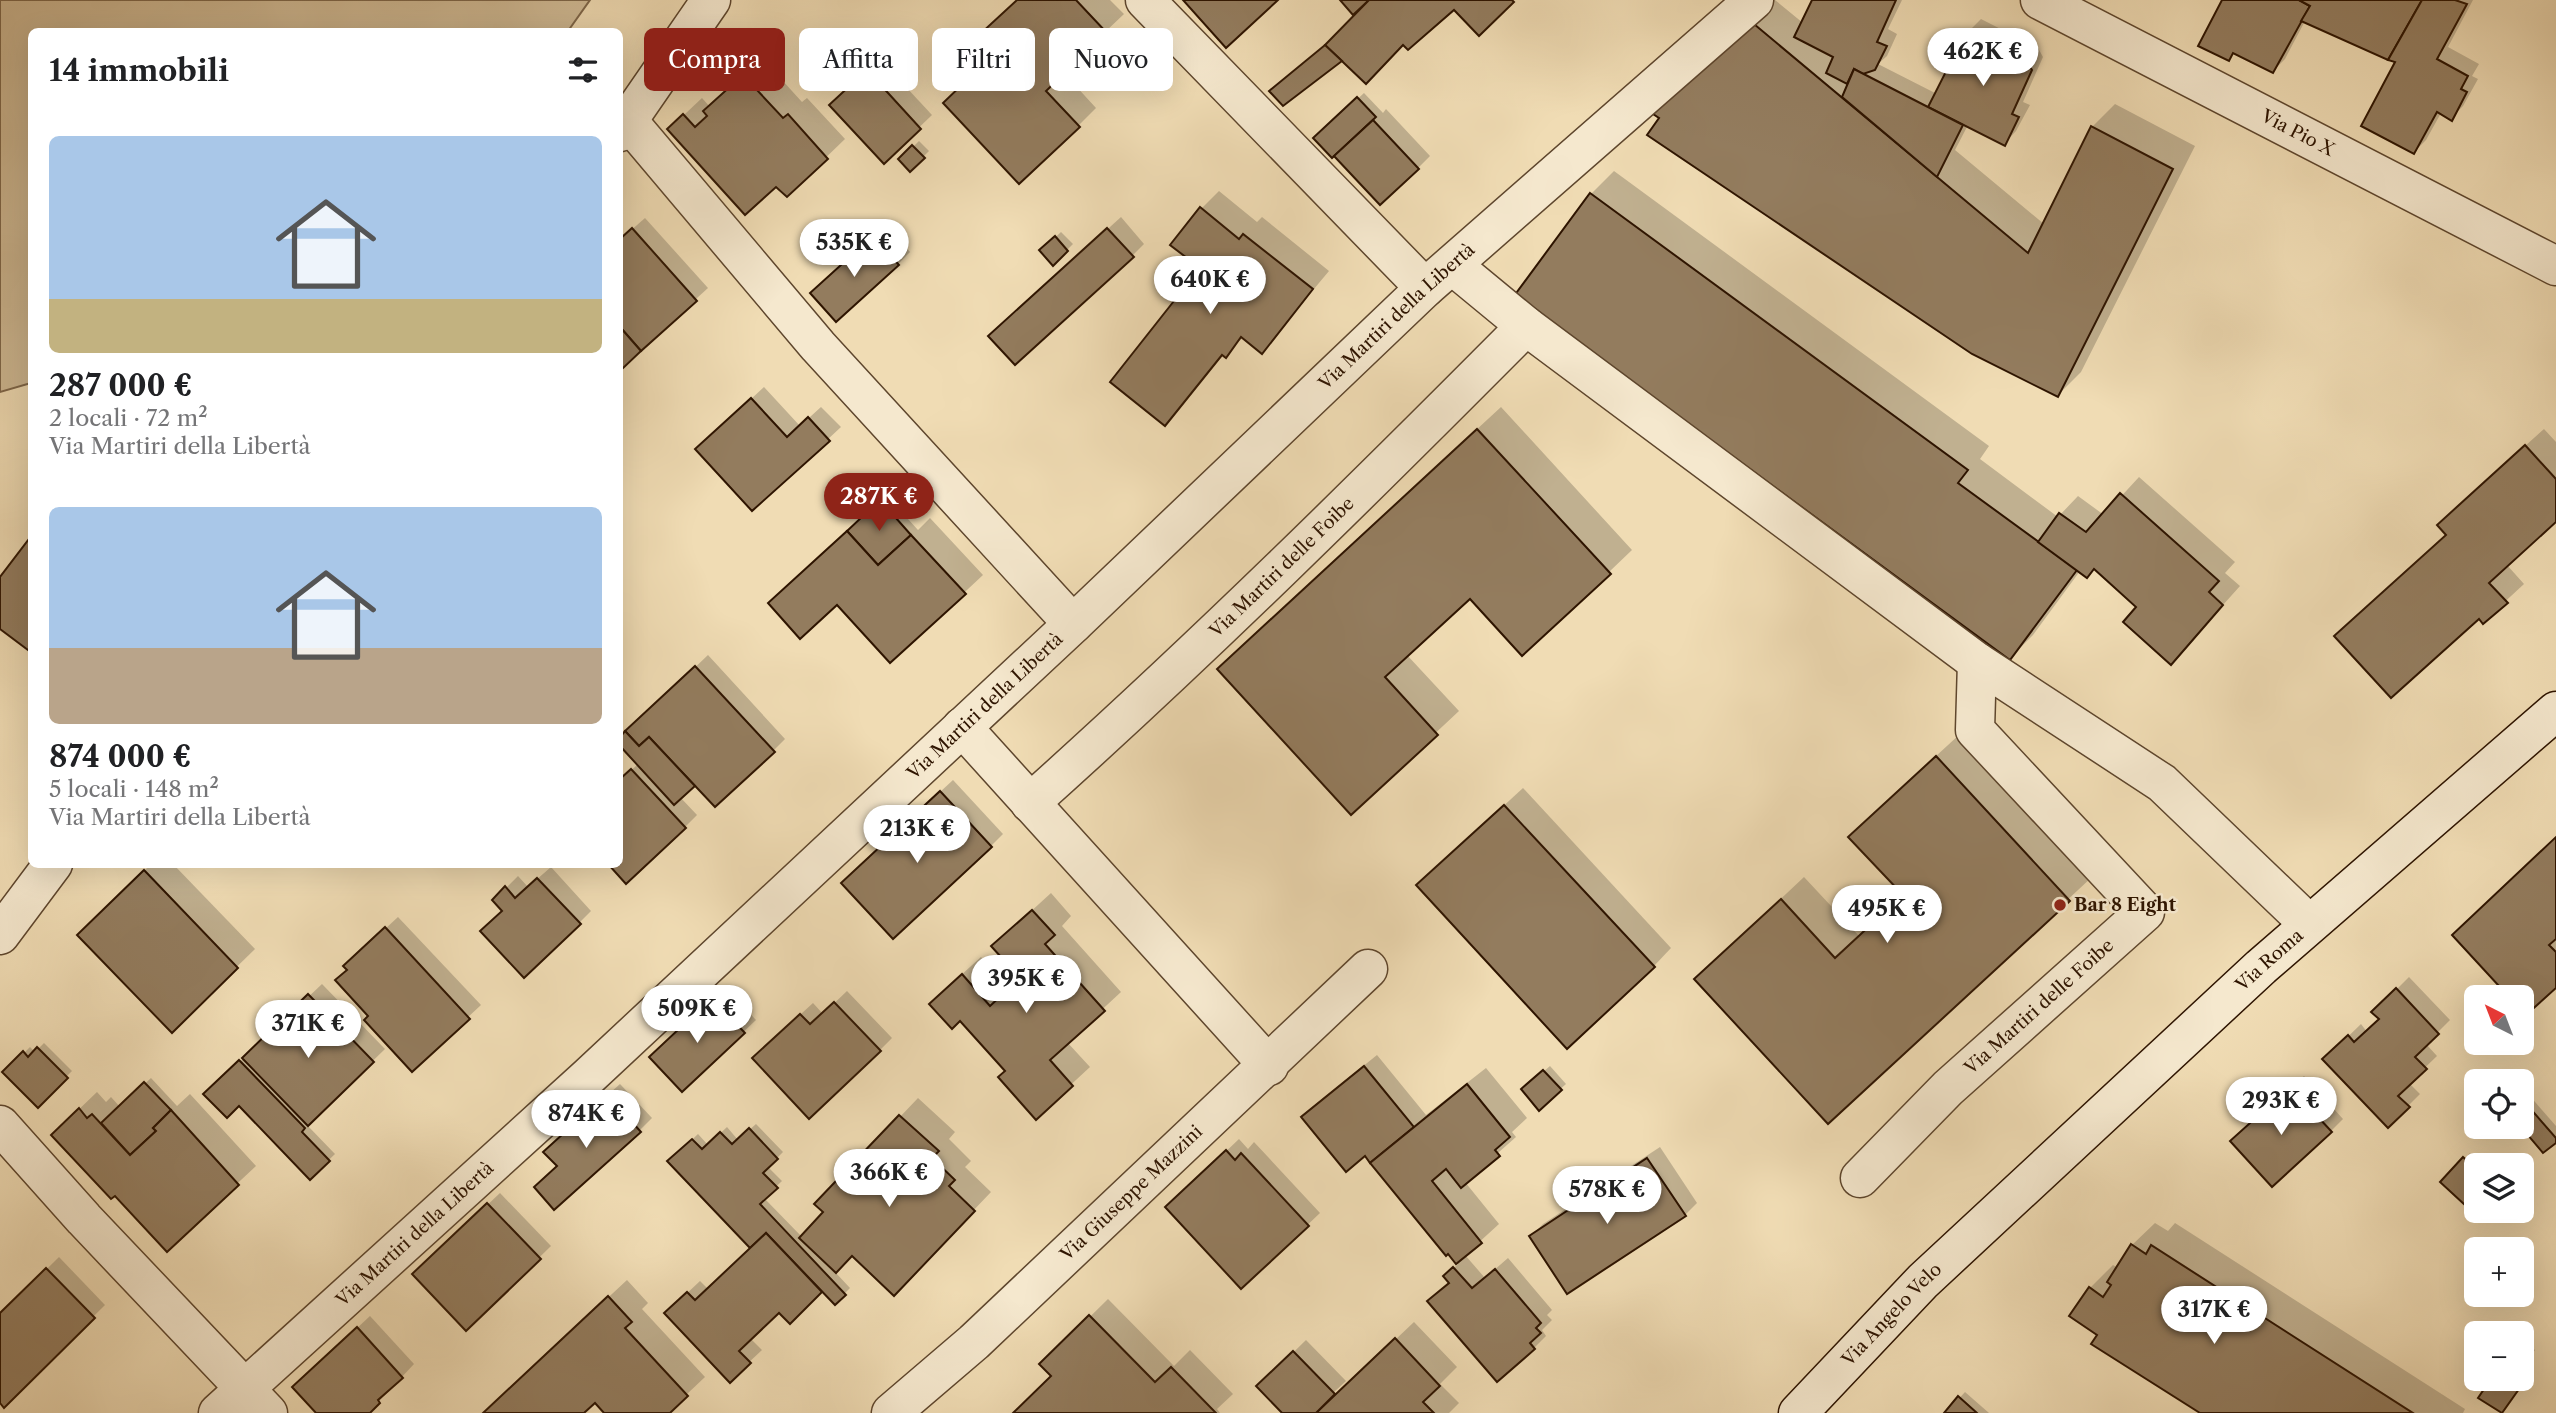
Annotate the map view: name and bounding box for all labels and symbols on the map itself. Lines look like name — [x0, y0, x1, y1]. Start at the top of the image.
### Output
pin: 462K € — [1926, 28, 2040, 88]
street label: Via Pio X — [2256, 104, 2339, 161]
pin: 535K € — [797, 219, 911, 279]
street label: Via Martiri della Libertà — [1314, 238, 1480, 395]
pin: 640K € — [1153, 256, 1267, 316]
pin: 287K € — [822, 474, 936, 533]
street label: Via Martiri delle Foibe — [1204, 492, 1359, 643]
street label: Via Martiri della Libertà — [902, 628, 1068, 785]
pin: 213K € — [860, 806, 974, 865]
pin: 495K € — [1830, 886, 1944, 945]
place label: Bar 8 Eight — [2074, 894, 2177, 916]
marker: Bar 8 Eight — [2052, 897, 2068, 913]
street label: Via Roma — [2230, 924, 2308, 997]
street label: Via Martiri delle Foibe — [1959, 934, 2118, 1080]
pin: 395K € — [969, 956, 1083, 1015]
north arrow — [2464, 985, 2534, 1055]
pin: 509K € — [640, 986, 754, 1045]
pin: 371K € — [251, 1000, 365, 1060]
pin: 293K € — [2224, 1078, 2338, 1137]
pin: 874K € — [529, 1090, 643, 1150]
street label: Via Giuseppe Mazzini — [1055, 1120, 1207, 1266]
pin: 366K € — [832, 1150, 946, 1209]
street label: Via Martiri della Libertà — [331, 1157, 499, 1312]
pin: 578K € — [1550, 1166, 1664, 1226]
street label: Via Angelo Velo — [1837, 1258, 1946, 1371]
pin: 317K € — [2157, 1286, 2271, 1346]

